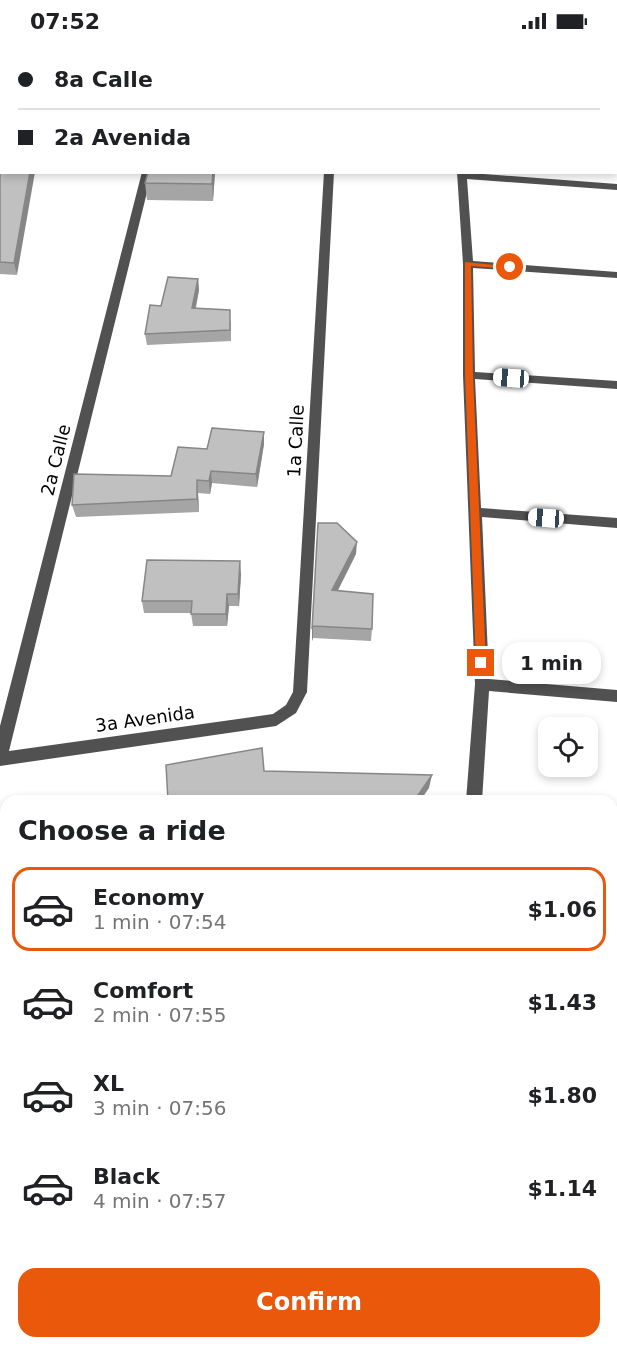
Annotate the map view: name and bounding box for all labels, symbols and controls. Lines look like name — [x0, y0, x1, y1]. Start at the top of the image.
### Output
text: 07:52 — [30, 9, 100, 34]
text: 8a Calle — [54, 67, 153, 92]
text: 2a Avenida — [54, 125, 191, 150]
route start — [496, 253, 523, 280]
car — [492, 368, 530, 388]
street label: 1a Calle — [283, 404, 308, 478]
street label: 2a Calle — [37, 422, 75, 498]
car — [527, 508, 565, 528]
callout: 1 min — [502, 642, 601, 684]
route end — [467, 649, 494, 676]
text: 1 min — [520, 651, 583, 675]
street label: 3a Avenida — [94, 701, 196, 736]
map controls — [538, 717, 598, 777]
button: locate — [538, 717, 598, 777]
text: Choose a ride — [18, 815, 226, 846]
icon: car — [21, 882, 75, 936]
text: Economy — [93, 885, 204, 910]
text: $1.06 — [527, 897, 597, 922]
text: 1 min · 07:54 — [93, 910, 227, 934]
icon: car — [21, 975, 75, 1029]
text: Comfort — [93, 978, 193, 1003]
text: $1.43 — [527, 990, 597, 1015]
text: 2 min · 07:55 — [93, 1003, 227, 1027]
icon: car — [21, 1068, 75, 1122]
text: XL — [93, 1071, 124, 1096]
text: $1.80 — [527, 1083, 597, 1108]
text: 3 min · 07:56 — [93, 1096, 227, 1120]
icon: car — [21, 1161, 75, 1215]
text: Black — [93, 1164, 160, 1189]
text: $1.14 — [527, 1176, 597, 1201]
text: 4 min · 07:57 — [93, 1189, 227, 1213]
button: Confirm — [18, 1268, 600, 1337]

